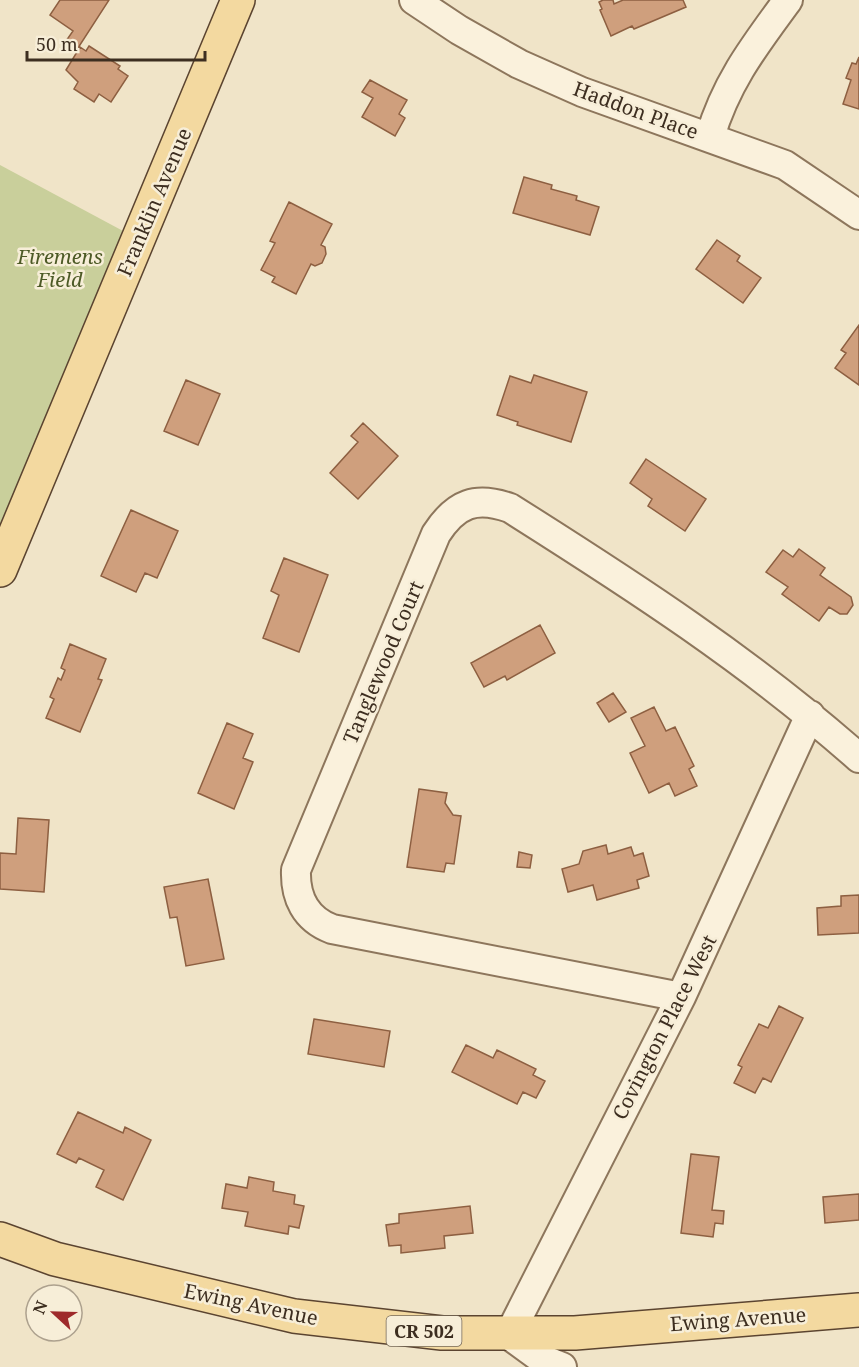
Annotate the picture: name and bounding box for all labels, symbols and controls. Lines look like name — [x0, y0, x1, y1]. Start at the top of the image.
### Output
scale bar — [27, 24, 206, 62]
text: 50 m — [36, 32, 78, 56]
street label: Haddon Place — [570, 75, 702, 145]
street label: Franklin Avenue — [111, 124, 197, 280]
park label: Firemens Field — [16, 243, 103, 293]
street label: Tanglewood Court — [337, 577, 429, 747]
street label: Covington Place West — [606, 930, 722, 1124]
street label: Ewing Avenue — [181, 1277, 321, 1331]
north arrow — [24, 1283, 84, 1343]
text: N — [28, 1297, 53, 1317]
street label: Ewing Avenue — [669, 1301, 807, 1337]
road number: CR 502 — [386, 1316, 462, 1346]

